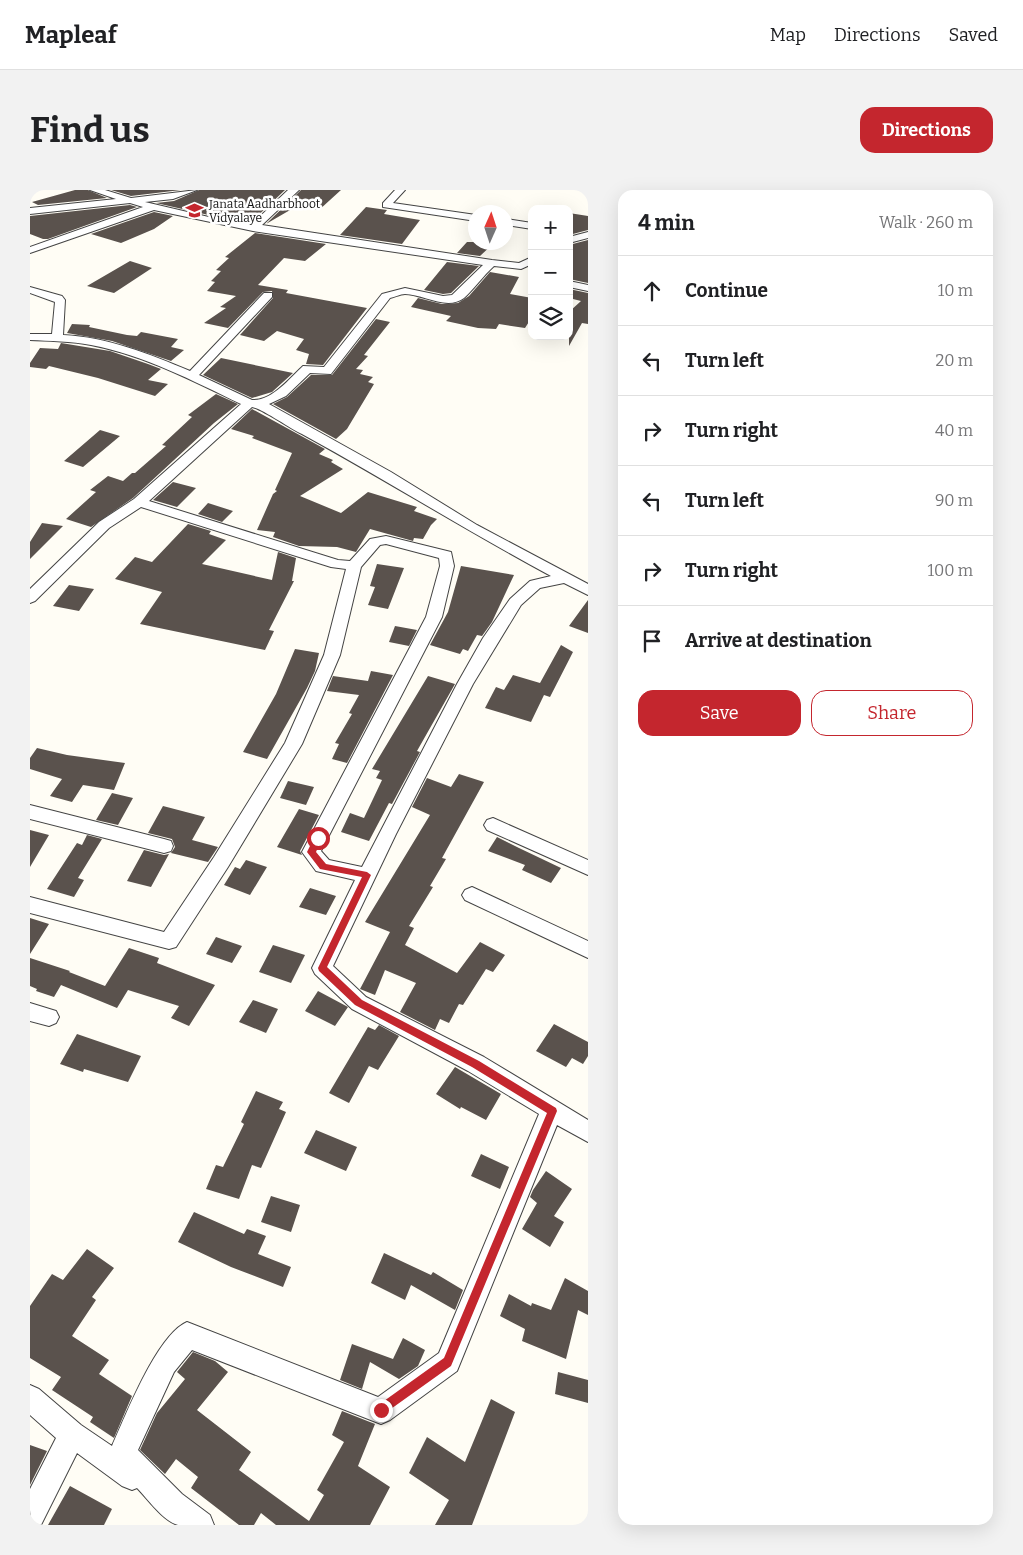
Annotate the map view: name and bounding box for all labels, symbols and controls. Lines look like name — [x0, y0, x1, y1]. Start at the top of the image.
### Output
text: Mapleaf — [25, 21, 117, 49]
text: Map — [770, 24, 806, 46]
text: Directions — [834, 24, 921, 46]
text: Saved — [949, 24, 998, 46]
button: Directions — [860, 107, 993, 153]
text: Find us — [30, 109, 150, 151]
place label: Janata Aadharbhoot Vidyalaye — [208, 197, 321, 225]
school or university icon: Janata Aadharbhoot Vidyalaye — [185, 201, 205, 221]
north arrow — [468, 205, 513, 250]
map controls — [528, 205, 573, 340]
button: + — [528, 205, 573, 250]
text: 4 min — [638, 210, 695, 236]
text: Walk · 260 m — [879, 213, 973, 232]
button: − — [528, 250, 573, 295]
icon: ahead — [638, 277, 666, 305]
text: Continue — [685, 279, 768, 302]
text: 10 m — [938, 281, 973, 300]
button: layers — [528, 295, 573, 340]
icon: left — [638, 347, 666, 375]
text: Turn left — [685, 349, 764, 372]
text: 20 m — [936, 351, 973, 370]
icon: right — [638, 417, 666, 445]
text: Turn right — [685, 419, 778, 442]
text: 40 m — [935, 421, 973, 440]
icon: left — [638, 487, 666, 515]
text: Turn left — [685, 489, 764, 512]
text: 90 m — [935, 491, 973, 510]
icon: right — [638, 557, 666, 585]
text: Turn right — [685, 559, 778, 582]
text: 100 m — [928, 561, 973, 580]
icon: arrive — [638, 627, 666, 655]
text: Arrive at destination — [685, 629, 872, 652]
button: Save — [638, 690, 801, 736]
button: Share — [811, 690, 973, 736]
route start — [307, 827, 330, 850]
route end — [370, 1399, 393, 1422]

